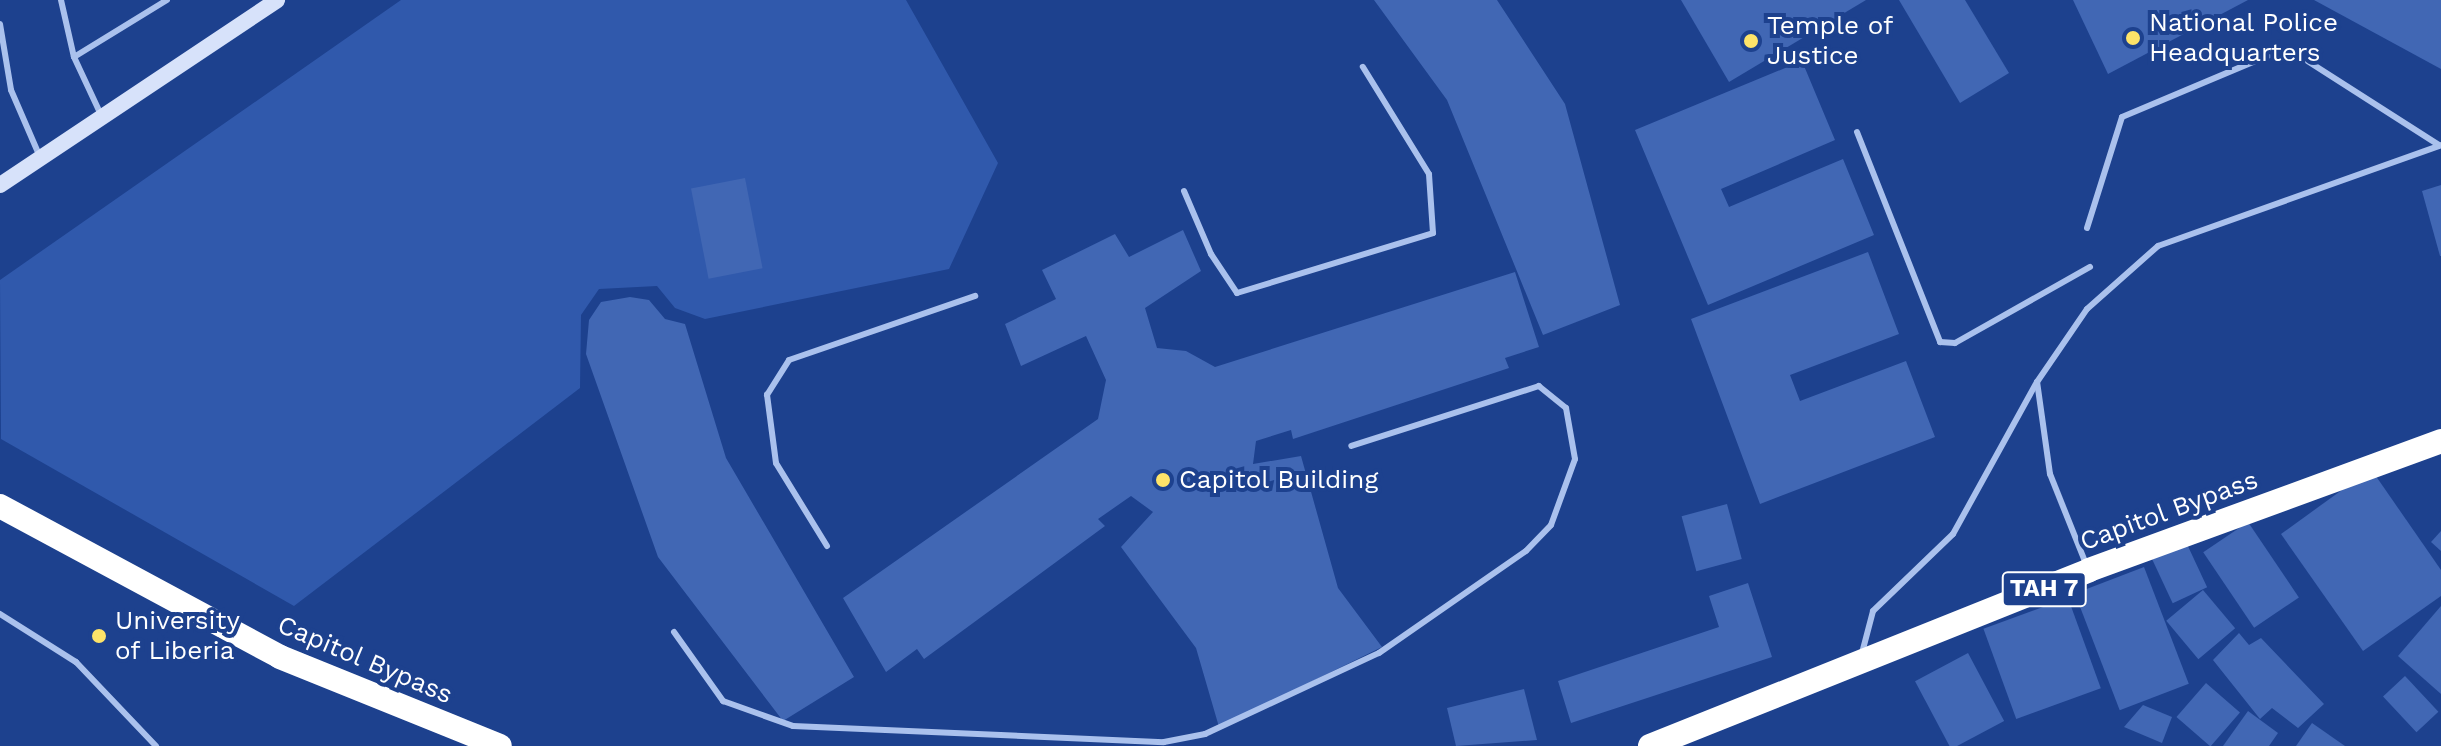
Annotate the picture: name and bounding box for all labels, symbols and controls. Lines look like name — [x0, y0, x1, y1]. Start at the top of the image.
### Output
place label: National Police Headquarters — [2149, 7, 2339, 68]
place label: Temple of Justice — [1767, 10, 1893, 72]
marker: National Police Headquarters — [2124, 29, 2142, 47]
marker: Temple of Justice — [1742, 32, 1760, 50]
place label: Capitol Building — [1179, 464, 1379, 496]
street label: Capitol Bypass — [2075, 464, 2263, 558]
marker: Capitol Building — [1154, 471, 1172, 489]
road number: TAH 7 — [2000, 569, 2088, 609]
place label: University of Liberia — [115, 605, 240, 666]
street label: Capitol Bypass — [272, 609, 458, 711]
marker: University of Liberia — [90, 627, 108, 645]

